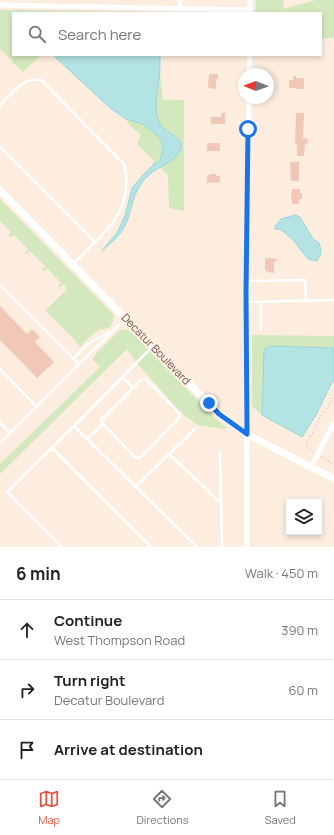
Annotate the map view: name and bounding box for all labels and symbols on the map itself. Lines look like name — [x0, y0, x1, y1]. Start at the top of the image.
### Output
north arrow — [238, 68, 274, 104]
route start — [239, 120, 257, 138]
street label: Decatur Boulevard — [119, 310, 194, 387]
route end — [200, 394, 218, 412]

